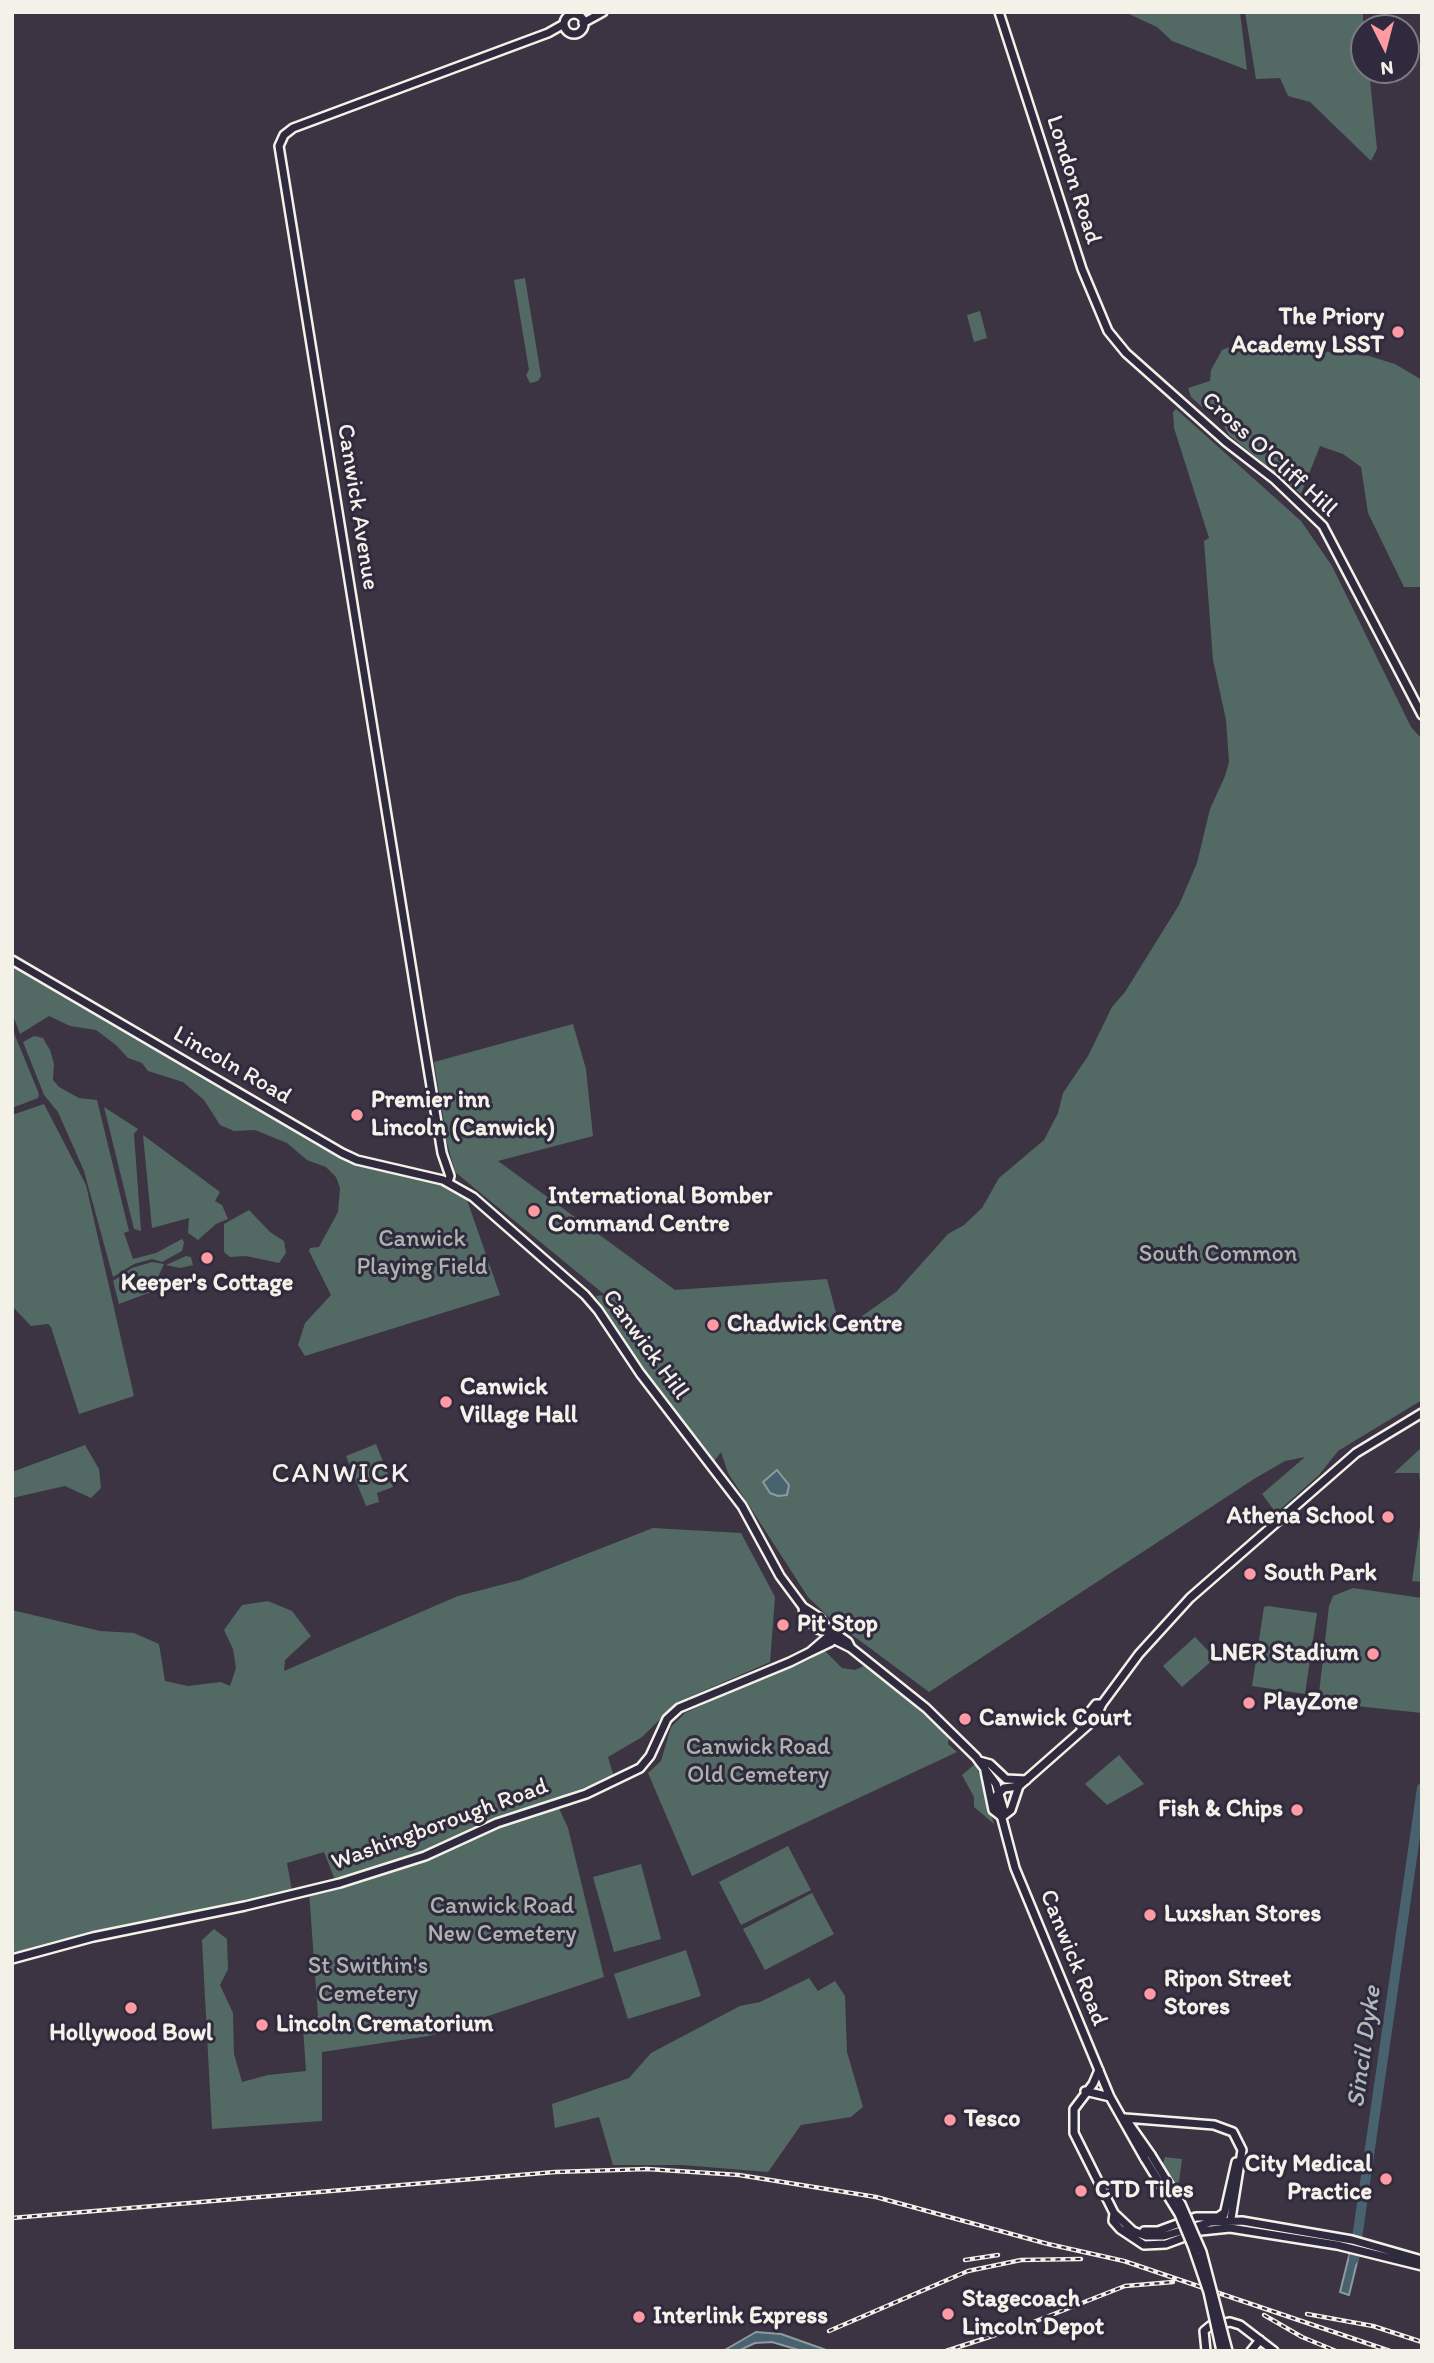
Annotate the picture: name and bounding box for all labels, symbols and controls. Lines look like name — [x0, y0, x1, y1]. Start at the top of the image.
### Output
north arrow — [1350, 14, 1420, 84]
text: N — [1379, 56, 1395, 80]
street label: London Road — [1039, 112, 1107, 248]
place label: The Priory Academy LSST — [1231, 304, 1384, 360]
marker: The Priory Academy LSST — [1390, 324, 1406, 340]
street label: Cross O'Cliff Hill — [1195, 386, 1343, 524]
street label: Canwick Avenue — [330, 422, 384, 592]
street label: Lincoln Road — [167, 1020, 297, 1112]
place label: Premier inn Lincoln (Canwick) — [371, 1087, 555, 1143]
marker: Premier inn Lincoln (Canwick) — [349, 1107, 365, 1123]
place label: International Bomber Command Centre — [548, 1183, 772, 1239]
marker: International Bomber Command Centre — [526, 1203, 542, 1219]
park label: Canwick Playing Field — [356, 1226, 488, 1282]
park label: South Common — [1139, 1241, 1297, 1269]
marker: Keeper's Cottage — [199, 1250, 215, 1266]
place label: Keeper's Cottage — [121, 1270, 293, 1298]
street label: Canwick Hill — [595, 1284, 695, 1406]
place label: Chadwick Centre — [727, 1311, 902, 1339]
marker: Chadwick Centre — [705, 1317, 721, 1333]
place label: Canwick Village Hall — [460, 1374, 578, 1430]
marker: Canwick Village Hall — [438, 1394, 454, 1410]
district label: CANWICK — [274, 1458, 408, 1492]
place label: Athena School — [1227, 1503, 1374, 1531]
marker: Athena School — [1380, 1509, 1396, 1525]
place label: South Park — [1264, 1560, 1377, 1588]
marker: South Park — [1242, 1566, 1258, 1582]
place label: Pit Stop — [797, 1611, 878, 1639]
marker: Pit Stop — [775, 1617, 791, 1633]
place label: LNER Stadium — [1210, 1640, 1359, 1668]
marker: LNER Stadium — [1365, 1646, 1381, 1662]
place label: PlayZone — [1263, 1689, 1358, 1717]
marker: PlayZone — [1241, 1695, 1257, 1711]
place label: Canwick Court — [979, 1705, 1131, 1733]
marker: Canwick Court — [957, 1711, 973, 1727]
park label: Canwick Road Old Cemetery — [686, 1734, 830, 1790]
street label: Washingborough Road — [328, 1772, 552, 1878]
place label: Fish & Chips — [1158, 1796, 1283, 1824]
marker: Fish & Chips — [1289, 1802, 1305, 1818]
street label: Canwick Road — [1033, 1886, 1113, 2030]
park label: Canwick Road New Cemetery — [427, 1893, 577, 1949]
place label: Luxshan Stores — [1164, 1901, 1321, 1929]
marker: Luxshan Stores — [1142, 1907, 1158, 1923]
park label: St Swithin's Cemetery — [308, 1953, 428, 2009]
place label: Ripon Street Stores — [1164, 1966, 1291, 2022]
water label: Sincil Dyke — [1341, 1984, 1389, 2110]
marker: Ripon Street Stores — [1142, 1986, 1158, 2002]
marker: Hollywood Bowl — [123, 2000, 139, 2016]
place label: Lincoln Crematorium — [276, 2011, 493, 2039]
marker: Lincoln Crematorium — [254, 2017, 270, 2033]
place label: Hollywood Bowl — [49, 2020, 213, 2048]
place label: Tesco — [964, 2106, 1020, 2134]
marker: Tesco — [942, 2112, 958, 2128]
place label: City Medical Practice — [1245, 2151, 1372, 2207]
marker: City Medical Practice — [1378, 2171, 1394, 2187]
place label: CTD Tiles — [1095, 2177, 1194, 2205]
marker: CTD Tiles — [1073, 2183, 1089, 2199]
place label: Stagecoach Lincoln Depot — [962, 2286, 1104, 2342]
place label: Interlink Express — [653, 2303, 828, 2331]
marker: Stagecoach Lincoln Depot — [940, 2306, 956, 2322]
marker: Interlink Express — [631, 2309, 647, 2325]

